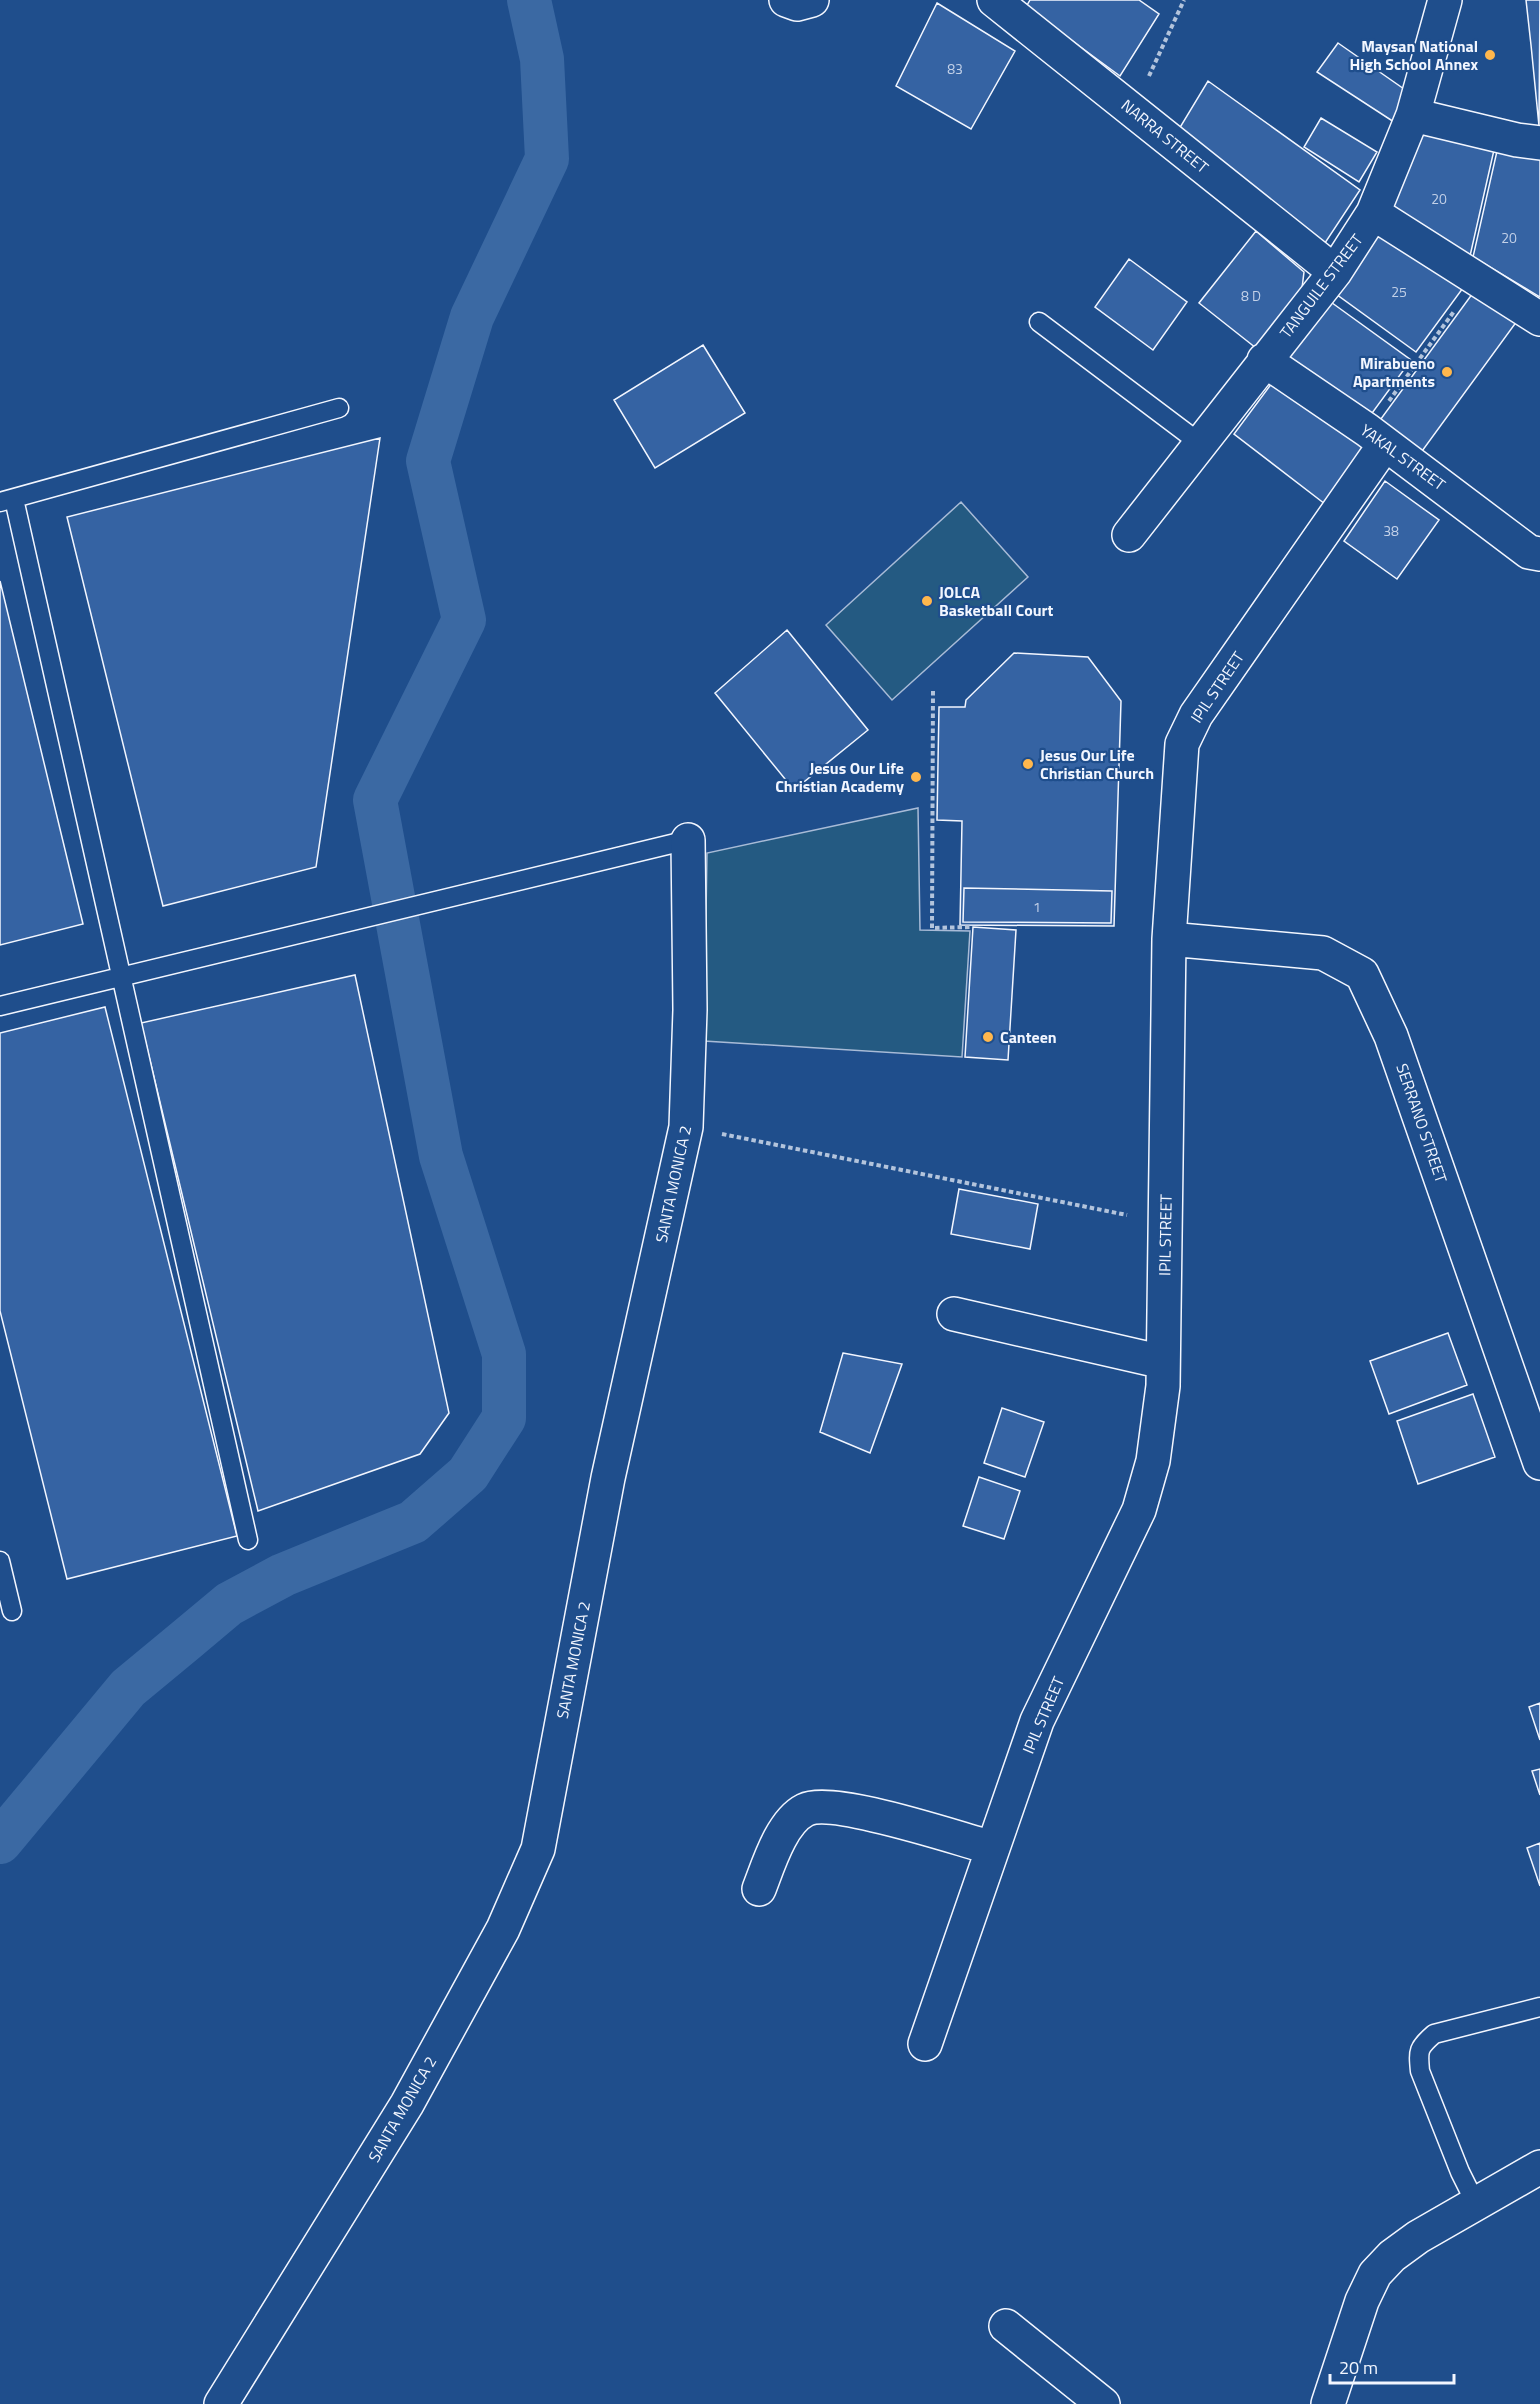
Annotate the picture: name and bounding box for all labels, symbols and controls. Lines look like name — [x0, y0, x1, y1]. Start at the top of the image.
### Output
place label: Maysan National High School Annex — [1350, 34, 1478, 76]
marker: Maysan National High School Annex — [1483, 48, 1497, 62]
house number: 83 — [947, 58, 963, 79]
street label: NARRA STREET — [1116, 93, 1214, 179]
house number: 20 — [1431, 188, 1447, 209]
house number: 20 — [1501, 227, 1517, 248]
street label: TANGUILE STREET — [1274, 228, 1369, 343]
house number: 25 — [1391, 281, 1407, 302]
house number: 8 D — [1241, 285, 1261, 306]
place label: Mirabueno Apartments — [1353, 351, 1435, 393]
marker: Mirabueno Apartments — [1440, 365, 1454, 379]
street label: YAKAL STREET — [1355, 418, 1451, 497]
house number: 38 — [1383, 520, 1399, 541]
place label: JOLCA Basketball Court — [939, 580, 1053, 622]
marker: JOLCA Basketball Court — [920, 594, 934, 608]
street label: IPIL STREET — [1184, 646, 1250, 728]
place label: Jesus Our Life Christian Church — [1040, 743, 1154, 785]
place label: Jesus Our Life Christian Academy — [775, 756, 904, 798]
marker: Jesus Our Life Christian Church — [1021, 757, 1035, 771]
marker: Jesus Our Life Christian Academy — [909, 770, 923, 784]
house number: 1 — [1033, 896, 1041, 917]
place label: Canteen — [1000, 1025, 1057, 1049]
marker: Canteen — [981, 1030, 995, 1044]
street label: SERRANO STREET — [1390, 1060, 1454, 1186]
street label: SANTA MONICA 2 — [649, 1123, 697, 1245]
street label: IPIL STREET — [1152, 1193, 1178, 1276]
street label: SANTA MONICA 2 — [550, 1599, 596, 1721]
street label: IPIL STREET — [1016, 1672, 1070, 1757]
street label: SANTA MONICA 2 — [362, 2051, 442, 2167]
scale bar — [1330, 2347, 1454, 2385]
text: 20 m — [1339, 2354, 1378, 2381]

